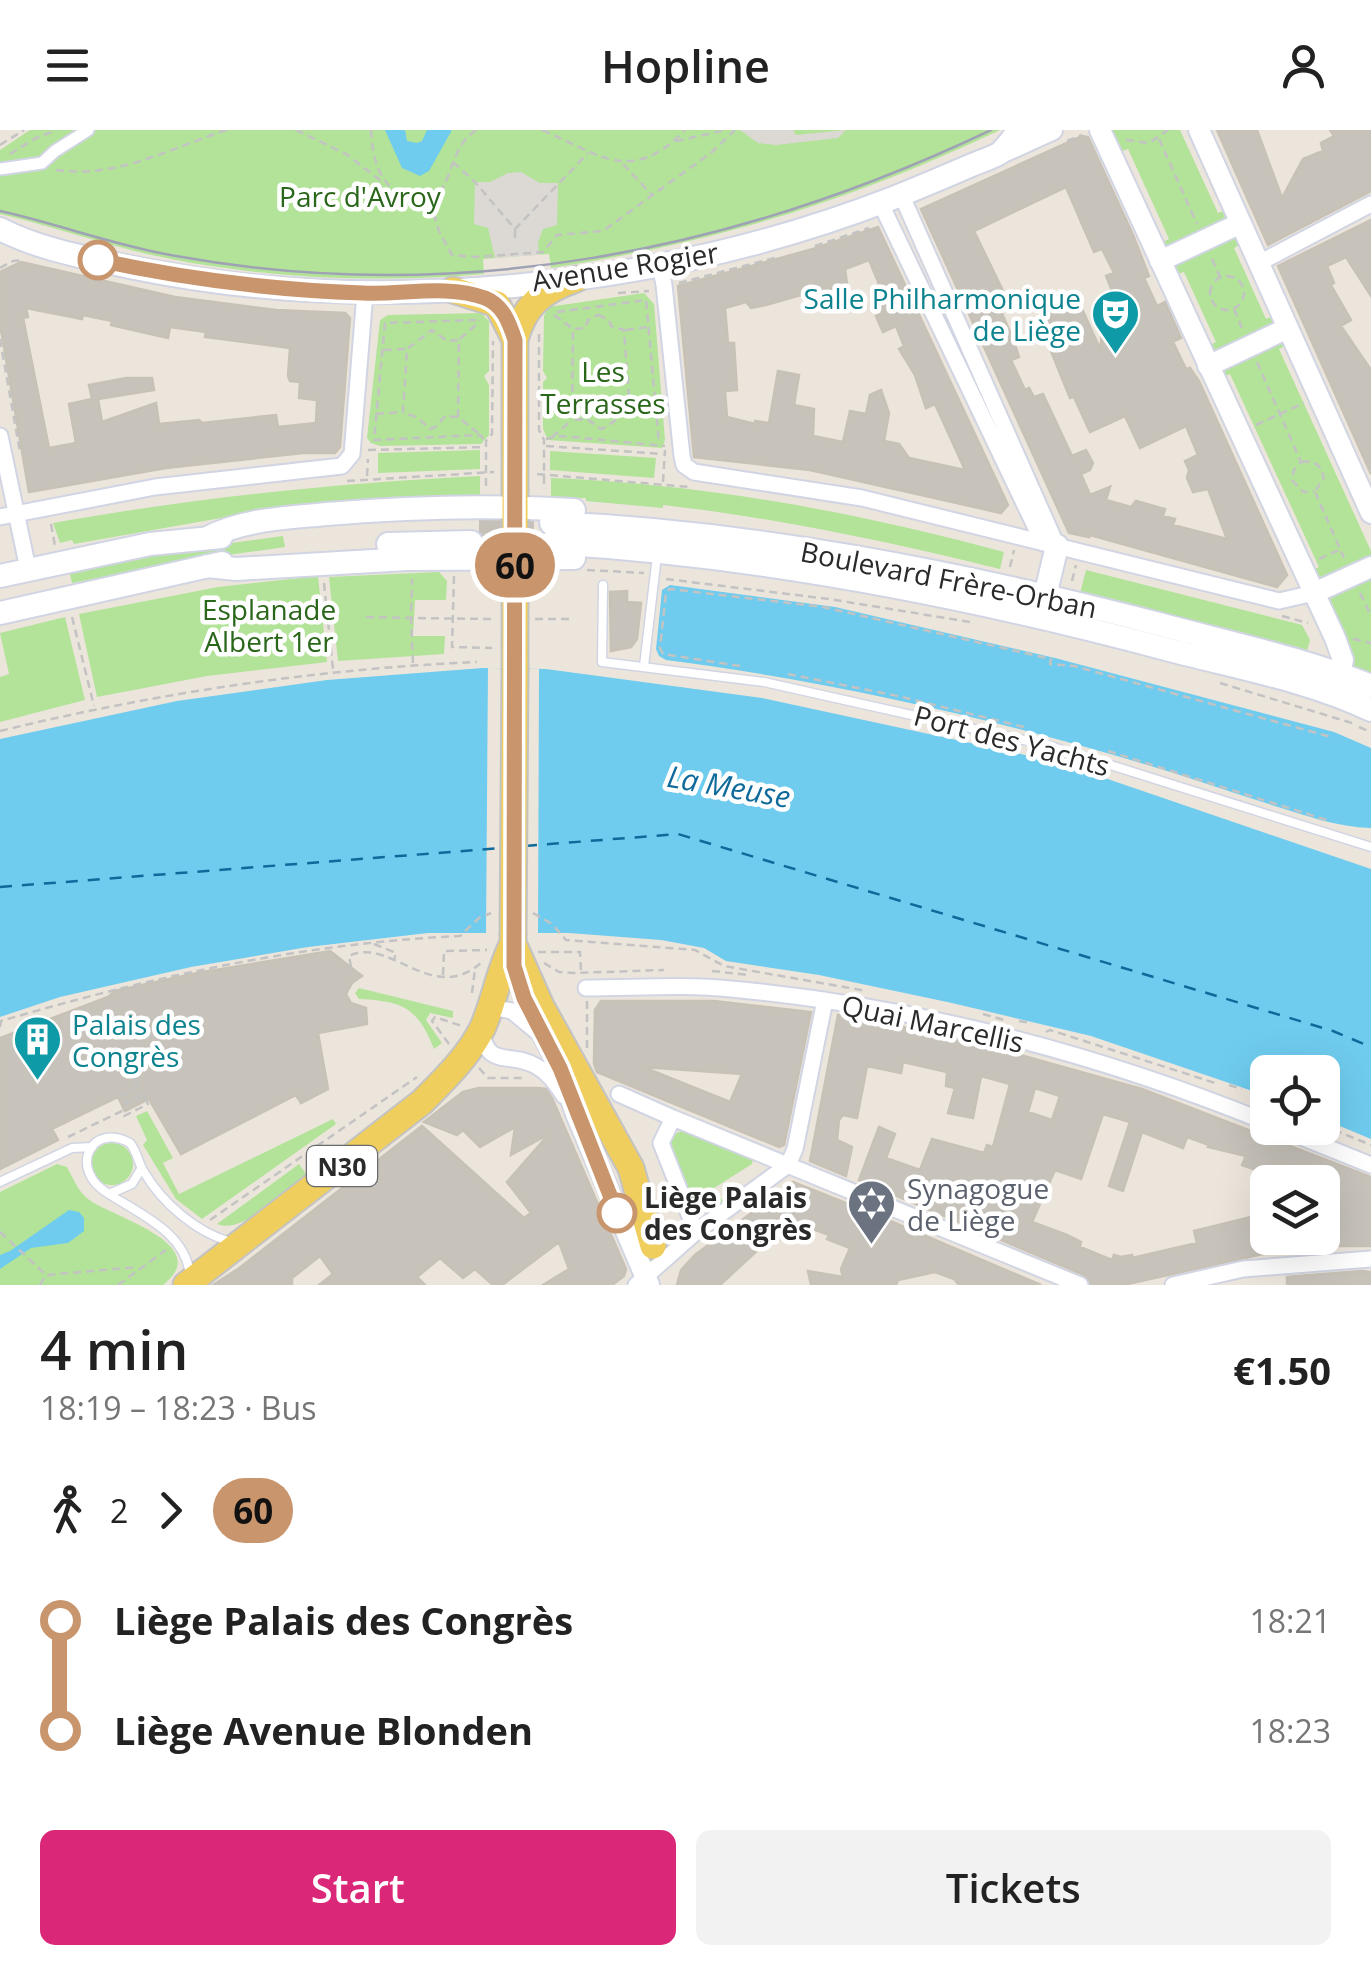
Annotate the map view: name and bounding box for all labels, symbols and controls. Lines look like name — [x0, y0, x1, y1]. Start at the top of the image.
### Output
text: Hopline — [601, 35, 770, 96]
icon: menu — [40, 38, 95, 93]
icon: person — [1276, 38, 1331, 93]
park label: Parc d'Avroy — [279, 177, 442, 215]
street label: Avenue Rogier — [529, 232, 722, 299]
unlabelled marker — [79, 241, 117, 279]
place label: Salle Philharmonique de Liège — [804, 279, 1081, 349]
theatre icon: Salle Philharmonique de Liège — [1090, 288, 1142, 356]
park label: Les Terrasses — [540, 352, 666, 422]
line badge: 60 — [470, 532, 560, 598]
street label: Boulevard Frère-Orban — [798, 532, 1100, 626]
text: 60 — [495, 542, 535, 589]
park label: Esplanade Albert 1er — [202, 590, 336, 660]
street label: Port des Yachts — [910, 696, 1114, 784]
water label: La Meuse — [664, 755, 794, 817]
street label: Quai Marcellis — [839, 985, 1027, 1061]
place label: Palais des Congrès — [72, 1005, 201, 1075]
building icon: Palais des Congrès — [11, 1014, 63, 1082]
map controls — [1250, 1055, 1340, 1255]
button: locate — [1250, 1055, 1340, 1145]
road number: N30 — [307, 1146, 377, 1186]
button: layers — [1250, 1165, 1340, 1255]
place label: Synagogue de Liège — [907, 1169, 1049, 1239]
place label: Liège Palais des Congrès — [644, 1178, 812, 1248]
synagogue icon: Synagogue de Liège — [846, 1178, 898, 1246]
marker: Liège Palais des Congrès — [598, 1194, 636, 1232]
text: 4 min — [40, 1311, 188, 1386]
text: €1.50 — [1233, 1344, 1331, 1396]
text: 18:19 – 18:23 · Bus — [40, 1386, 316, 1429]
icon: walk — [40, 1483, 95, 1538]
icon: forward — [143, 1483, 198, 1538]
text: 60 — [233, 1487, 273, 1534]
text: 2 — [110, 1489, 128, 1532]
text: Liège Palais des Congrès — [114, 1594, 573, 1646]
text: 18:21 — [1249, 1599, 1331, 1642]
text: Liège Avenue Blonden — [114, 1704, 533, 1756]
text: 18:23 — [1249, 1709, 1331, 1752]
button: Start — [40, 1830, 676, 1945]
button: Tickets — [696, 1830, 1331, 1945]

